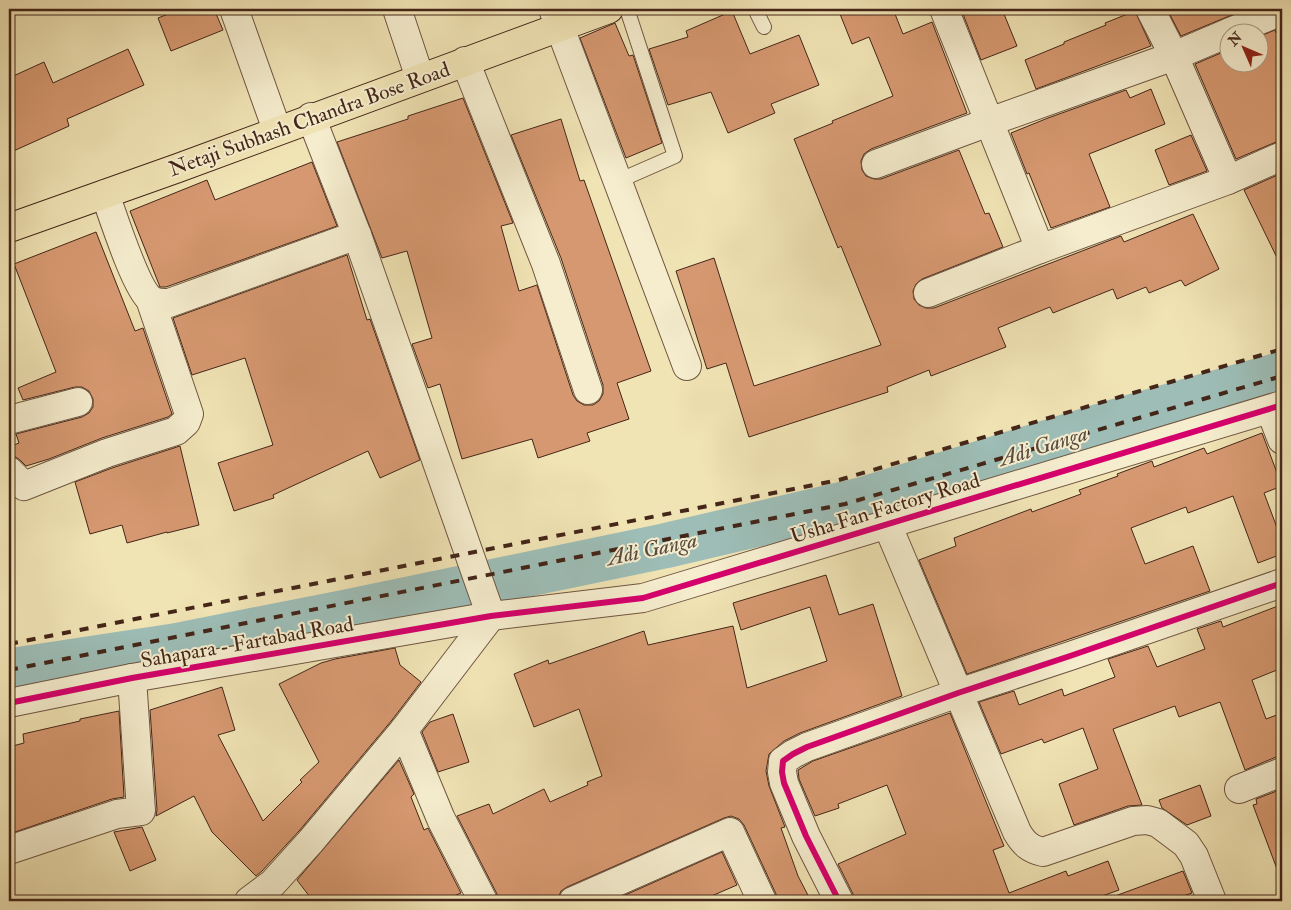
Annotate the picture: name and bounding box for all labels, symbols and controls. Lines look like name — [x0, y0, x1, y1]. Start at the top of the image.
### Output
north arrow — [1218, 22, 1268, 72]
text: N — [1224, 28, 1246, 50]
street label: Netaji Subhash Chandra Bose Road — [165, 56, 454, 183]
water label: Adi Ganga — [994, 419, 1091, 473]
street label: Usha Fan Factory Road — [787, 467, 984, 550]
water label: Adi Ganga — [603, 526, 700, 573]
street label: Sahapara - Fartabad Road — [139, 610, 356, 674]

